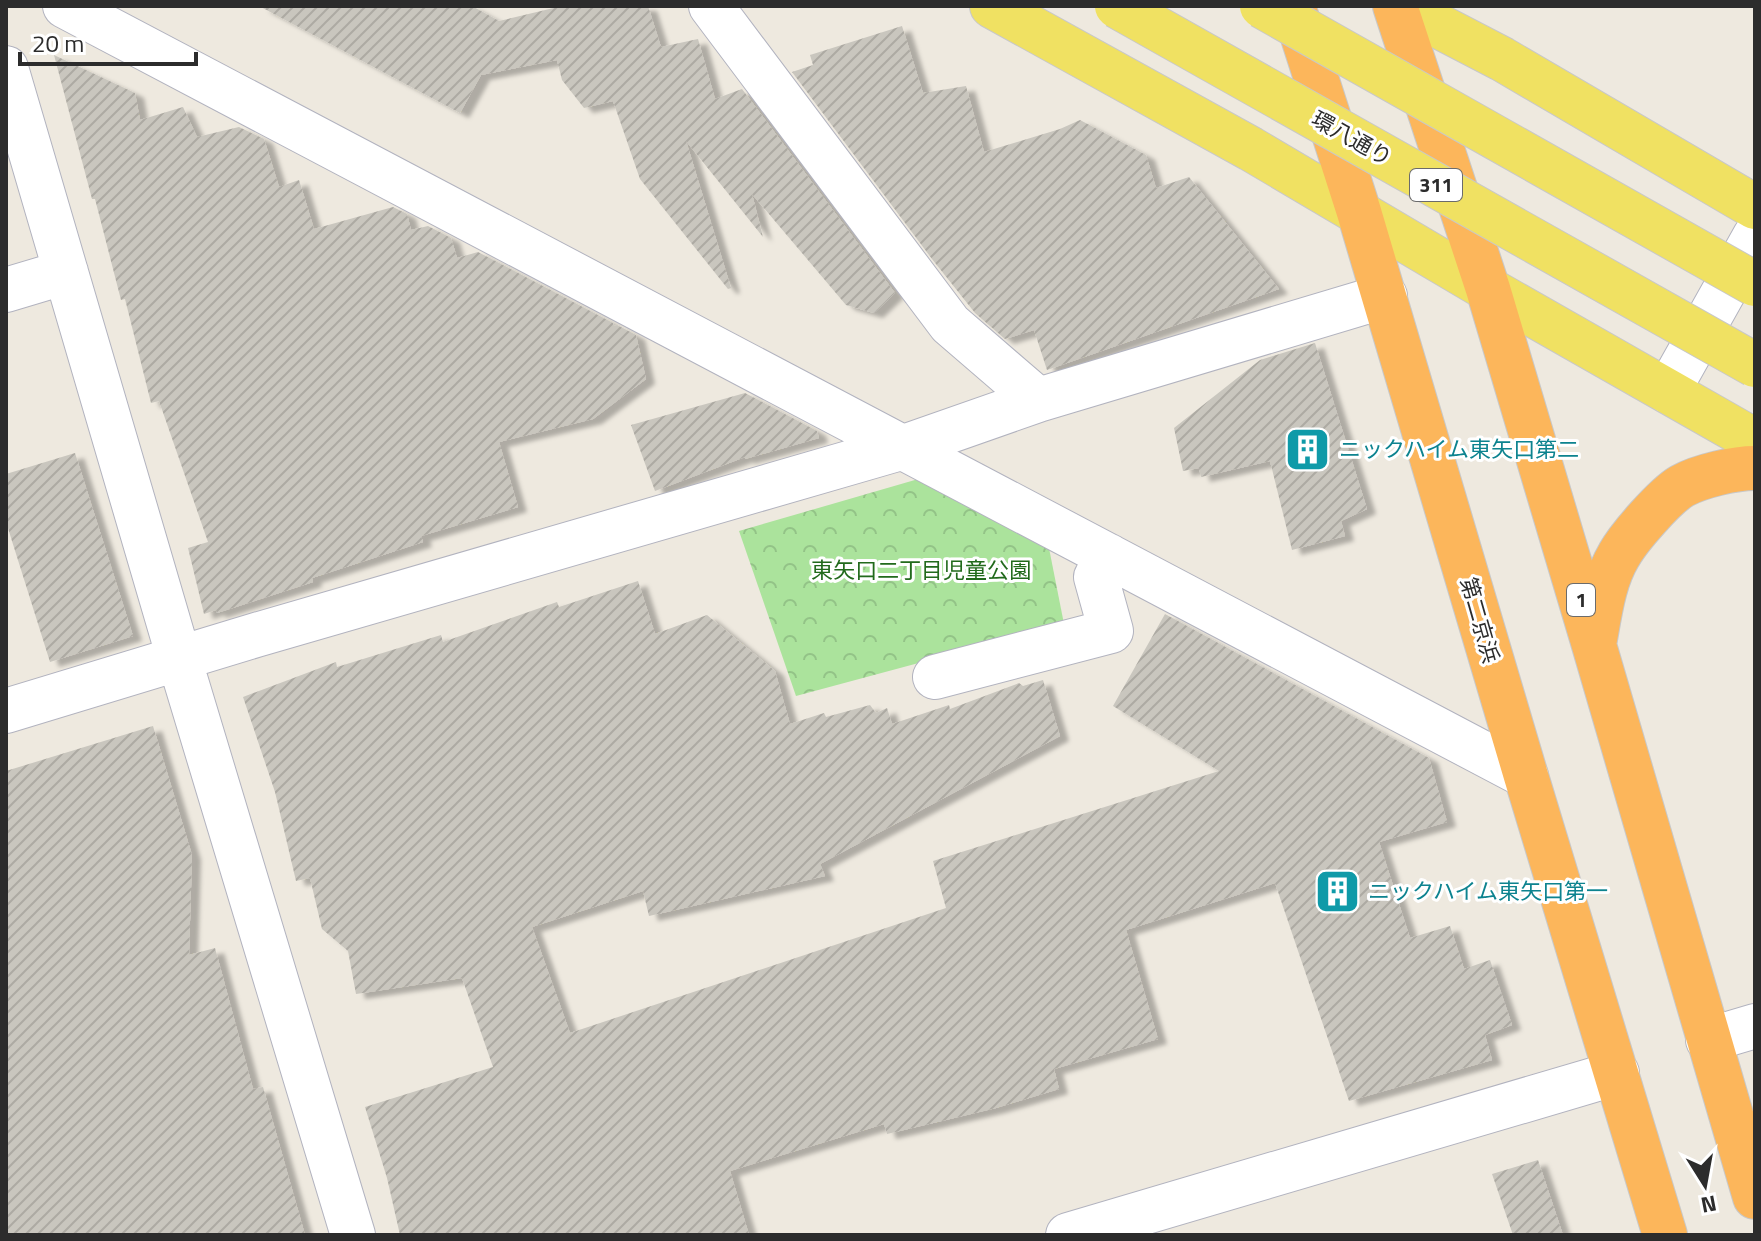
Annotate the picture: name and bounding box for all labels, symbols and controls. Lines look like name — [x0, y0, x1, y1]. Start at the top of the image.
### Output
scale bar — [20, 16, 196, 66]
text: 20 m — [32, 25, 84, 61]
street label: 環八通り — [1305, 102, 1399, 174]
road number: 311 — [1410, 169, 1462, 201]
building icon: ニックハイム東矢口第二 — [1284, 425, 1332, 473]
place label: ニックハイム東矢口第二 — [1339, 432, 1579, 466]
park label: 東矢口二丁目児童公園 — [811, 553, 1031, 587]
street label: 第二京浜 — [1452, 573, 1508, 667]
road number: 1 — [1567, 584, 1595, 616]
building icon: ニックハイム東矢口第一 — [1313, 867, 1361, 915]
place label: ニックハイム東矢口第一 — [1368, 874, 1608, 908]
north arrow — [1665, 1145, 1745, 1225]
text: N — [1698, 1186, 1720, 1223]

